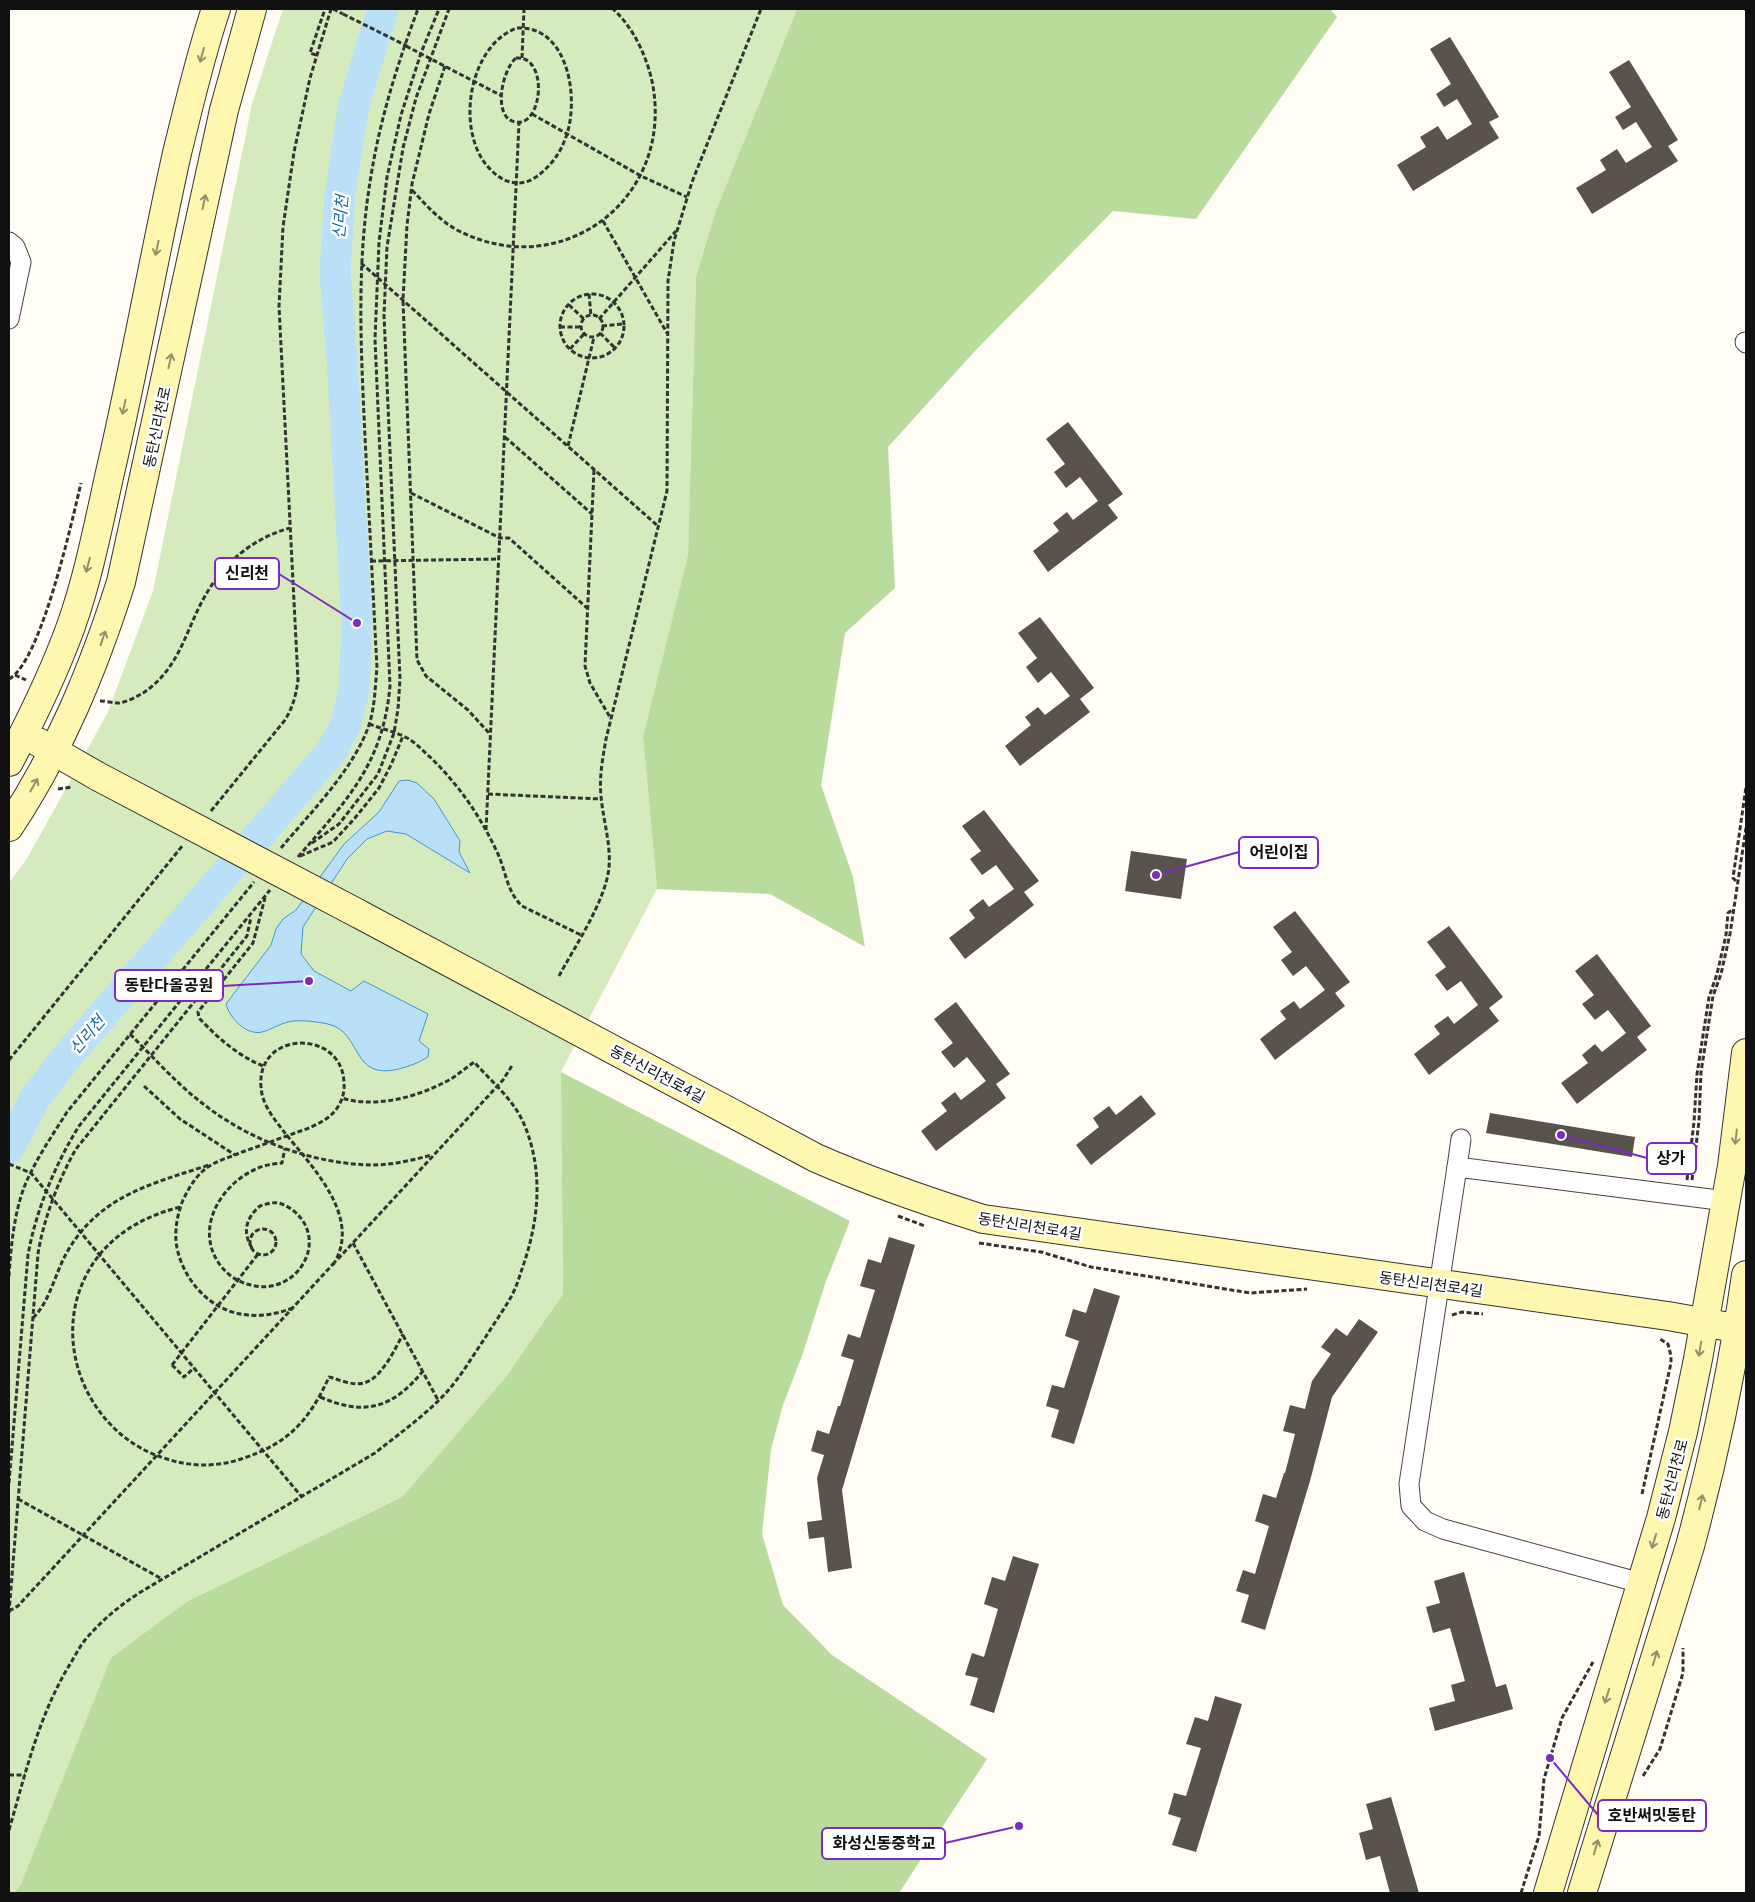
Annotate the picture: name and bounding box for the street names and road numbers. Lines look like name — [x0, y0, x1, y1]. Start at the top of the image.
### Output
street label: 동탄신리천로 — [137, 384, 175, 470]
street label: 동탄신리천로4길 — [607, 1039, 709, 1107]
street label: 동탄신리천로4길 — [977, 1206, 1083, 1244]
street label: 동탄신리천로4길 — [1378, 1265, 1484, 1301]
street label: 동탄신리천로 — [1650, 1436, 1692, 1522]

